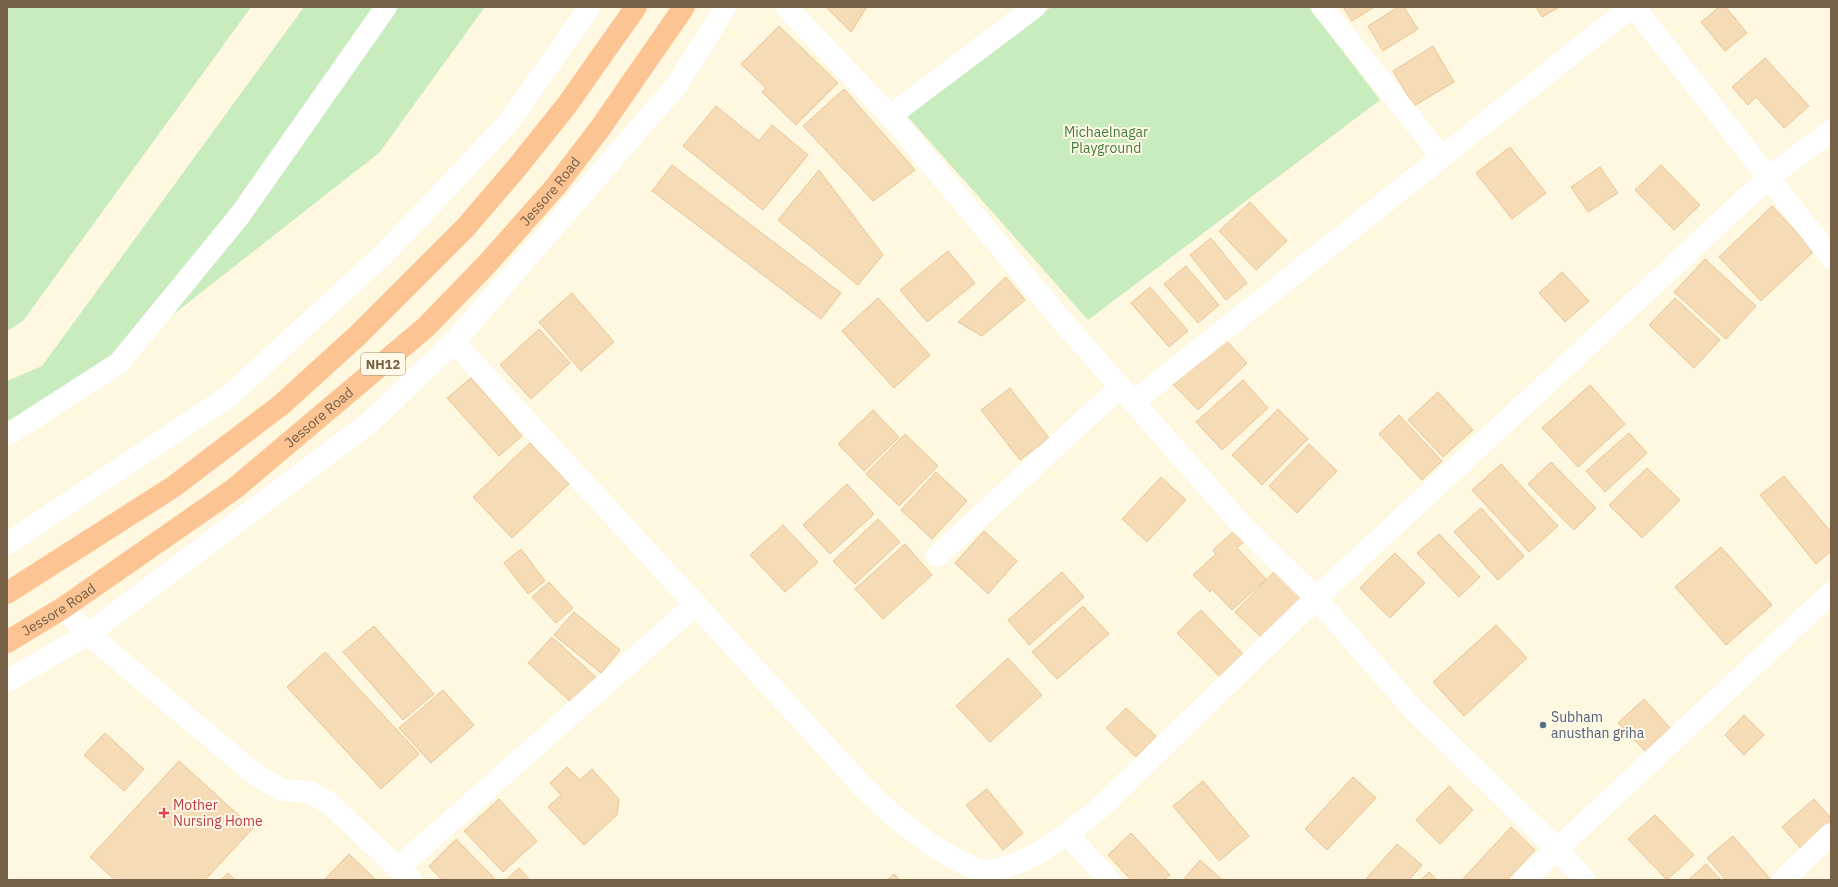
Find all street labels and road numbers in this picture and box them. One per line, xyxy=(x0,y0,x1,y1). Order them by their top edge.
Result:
street label: Jessore Road xyxy=(516,153,584,230)
road number: NH12 xyxy=(361,353,405,375)
street label: Jessore Road xyxy=(281,383,357,451)
street label: Jessore Road xyxy=(18,579,99,640)

